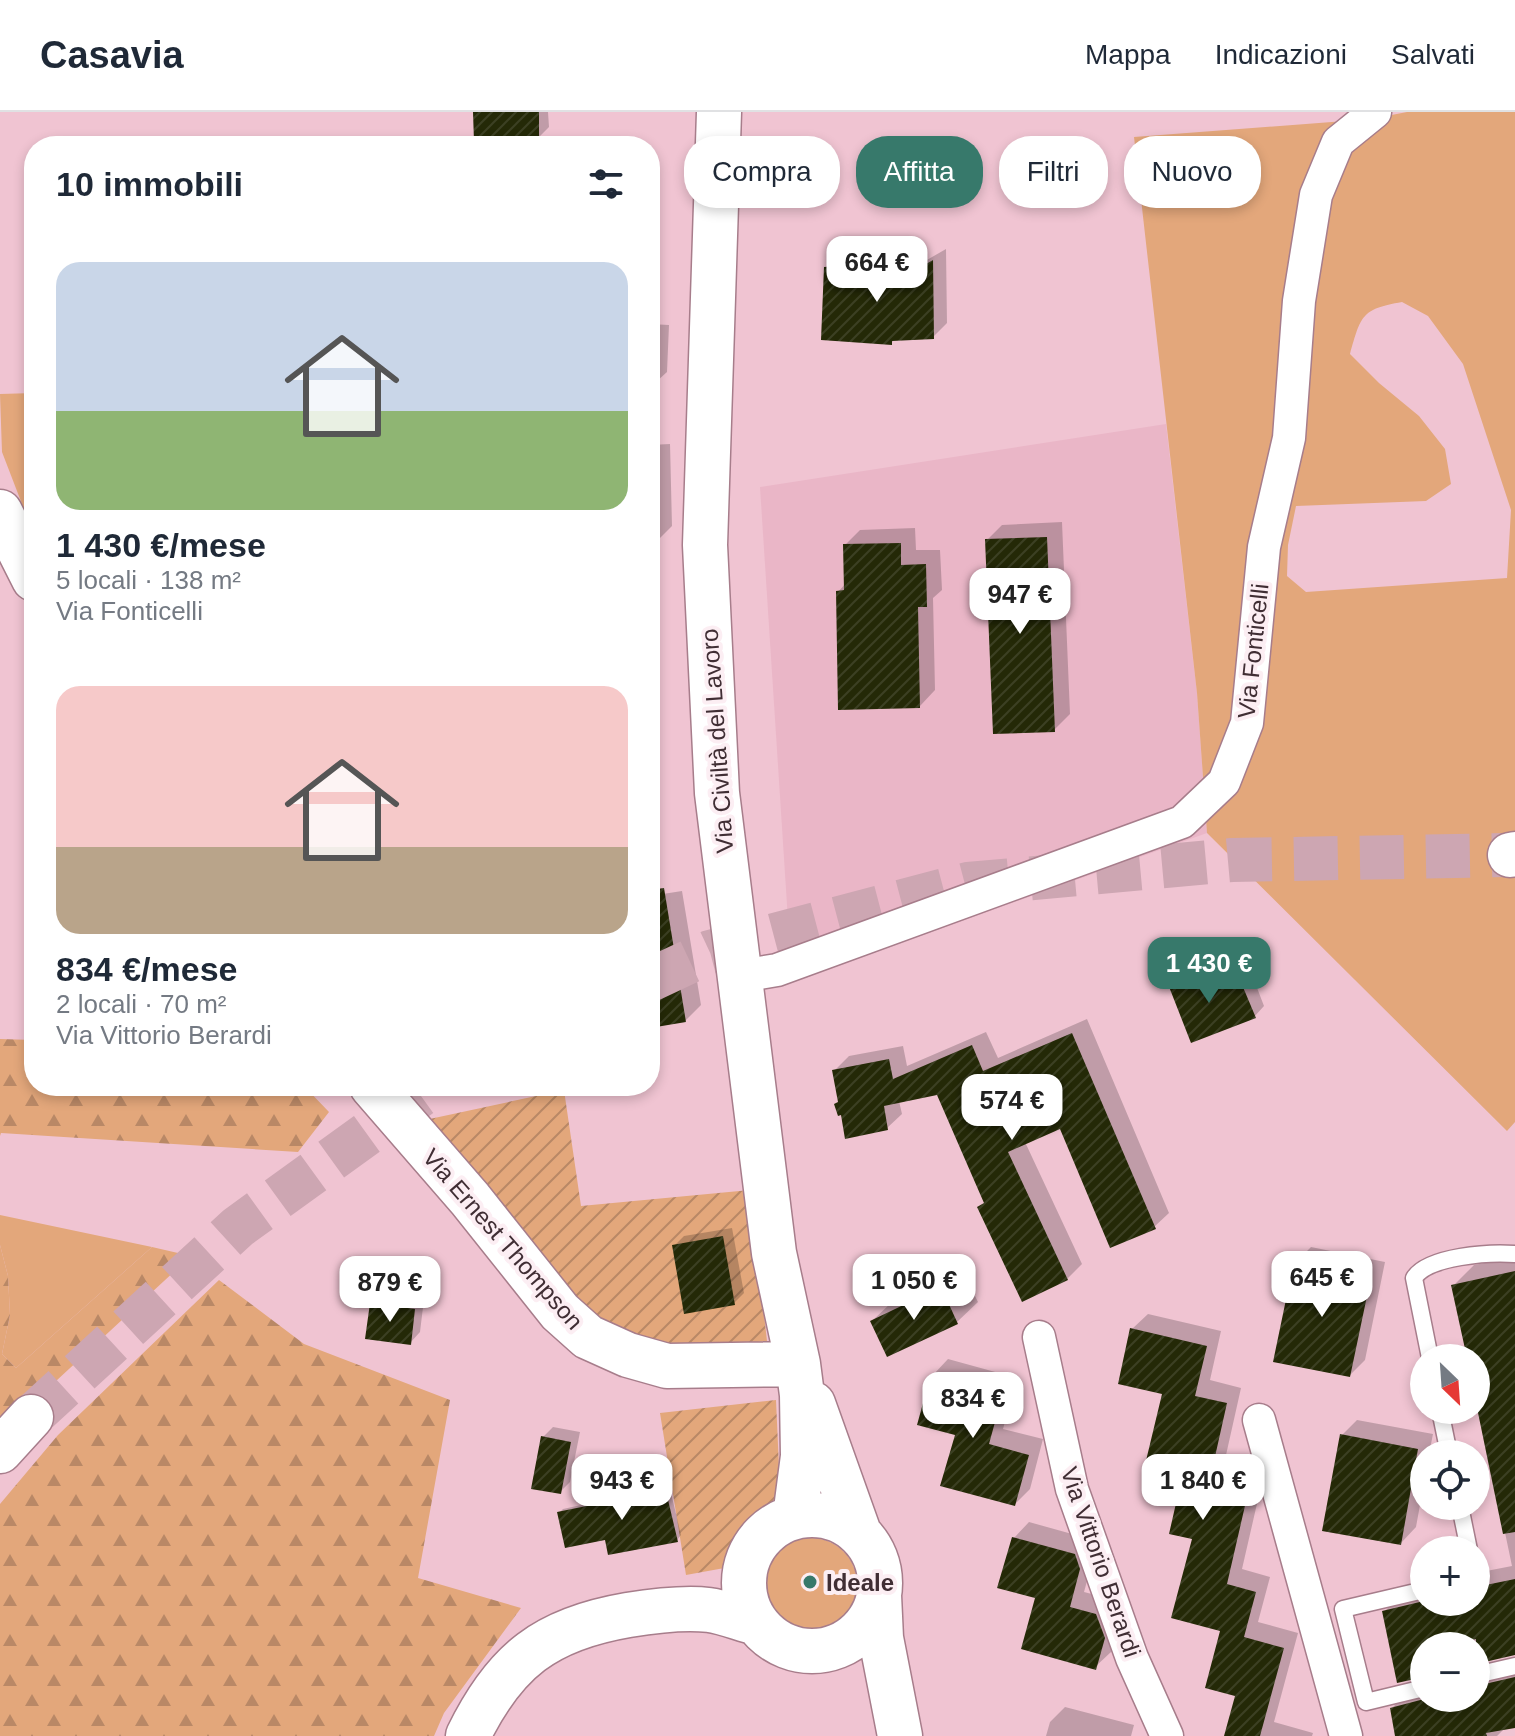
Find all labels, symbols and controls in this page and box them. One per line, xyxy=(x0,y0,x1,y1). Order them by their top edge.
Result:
text: Casavia xyxy=(40,34,184,76)
text: Mappa xyxy=(1085,39,1171,70)
text: Indicazioni xyxy=(1215,39,1347,70)
text: Salvati xyxy=(1391,39,1475,70)
chip: Compra xyxy=(684,136,840,208)
chip: Affitta xyxy=(856,136,983,208)
chip: Filtri xyxy=(999,136,1108,208)
chip: Nuovo xyxy=(1124,136,1261,208)
icon: filters xyxy=(584,162,628,206)
text: 10 immobili xyxy=(56,165,243,203)
pin: 664 € xyxy=(821,236,933,304)
text: 664 € xyxy=(844,247,910,277)
icon: home xyxy=(270,314,414,458)
text: 1 430 €/mese xyxy=(56,526,266,564)
text: 5 locali · 138 m² xyxy=(56,565,241,595)
pin: 947 € xyxy=(964,568,1076,636)
text: 947 € xyxy=(987,579,1053,609)
street label: Via Fonticelli xyxy=(1232,582,1274,720)
text: Via Fonticelli xyxy=(56,596,203,626)
street label: Via Civiltà del Lavoro xyxy=(696,628,738,854)
icon: home xyxy=(270,738,414,882)
pin: 1 430 € xyxy=(1135,937,1283,1005)
text: 1 430 € xyxy=(1166,948,1252,978)
text: 834 €/mese xyxy=(56,950,238,988)
text: 2 locali · 70 m² xyxy=(56,989,227,1019)
text: Via Vittorio Berardi xyxy=(56,1020,272,1050)
pin: 574 € xyxy=(956,1074,1068,1142)
text: 574 € xyxy=(979,1085,1045,1115)
street label: Via Ernest Thompson xyxy=(417,1143,589,1335)
pin: 645 € xyxy=(1266,1251,1378,1319)
pin: 1 050 € xyxy=(840,1254,988,1322)
pin: 879 € xyxy=(334,1256,446,1324)
text: 645 € xyxy=(1289,1262,1355,1292)
text: 1 050 € xyxy=(871,1265,957,1295)
text: 879 € xyxy=(357,1267,423,1297)
north arrow xyxy=(1410,1344,1490,1424)
map controls xyxy=(1410,1344,1490,1712)
pin: 834 € xyxy=(917,1372,1029,1440)
text: 834 € xyxy=(940,1383,1006,1413)
button: locate xyxy=(1410,1440,1490,1520)
pin: 943 € xyxy=(566,1454,678,1522)
pin: 1 840 € xyxy=(1129,1454,1277,1522)
street label: Via Vittorio Berardi xyxy=(1056,1463,1146,1661)
text: 943 € xyxy=(589,1465,655,1495)
text: 1 840 € xyxy=(1160,1465,1246,1495)
button: + xyxy=(1410,1536,1490,1616)
place label: Ideale xyxy=(826,1569,894,1596)
marker: Ideale xyxy=(801,1573,819,1591)
button: − xyxy=(1410,1632,1490,1712)

